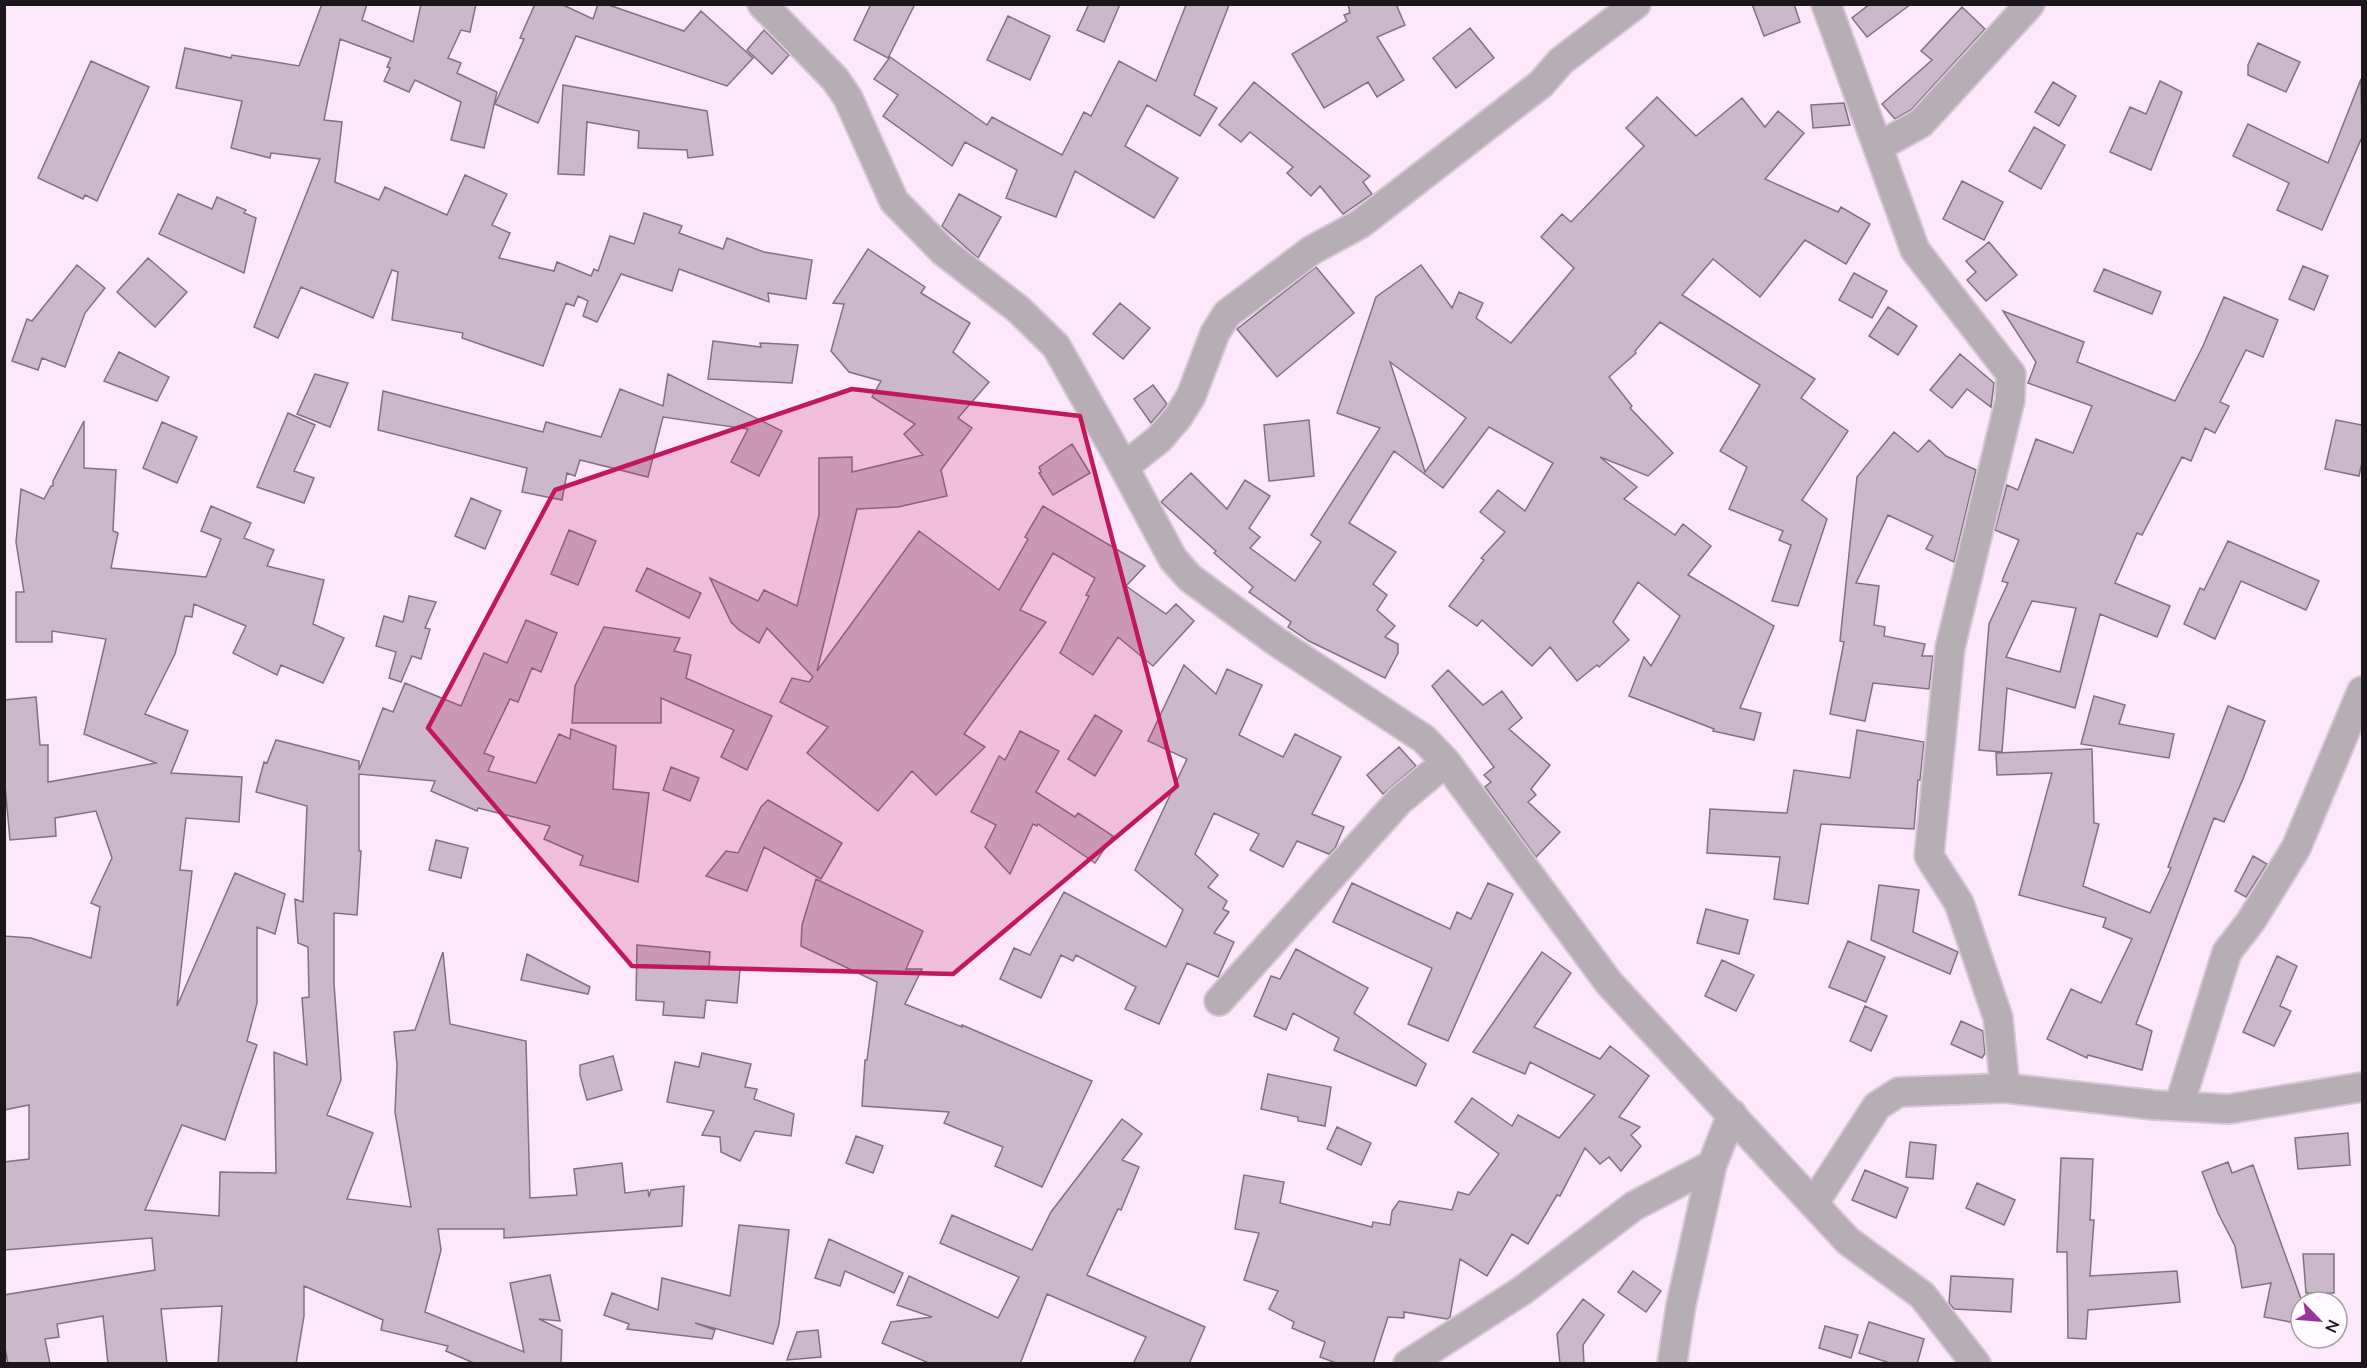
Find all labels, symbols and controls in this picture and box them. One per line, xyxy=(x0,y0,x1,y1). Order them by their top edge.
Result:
north arrow xyxy=(2289,1290,2349,1350)
text: N xyxy=(2319,1316,2344,1336)

